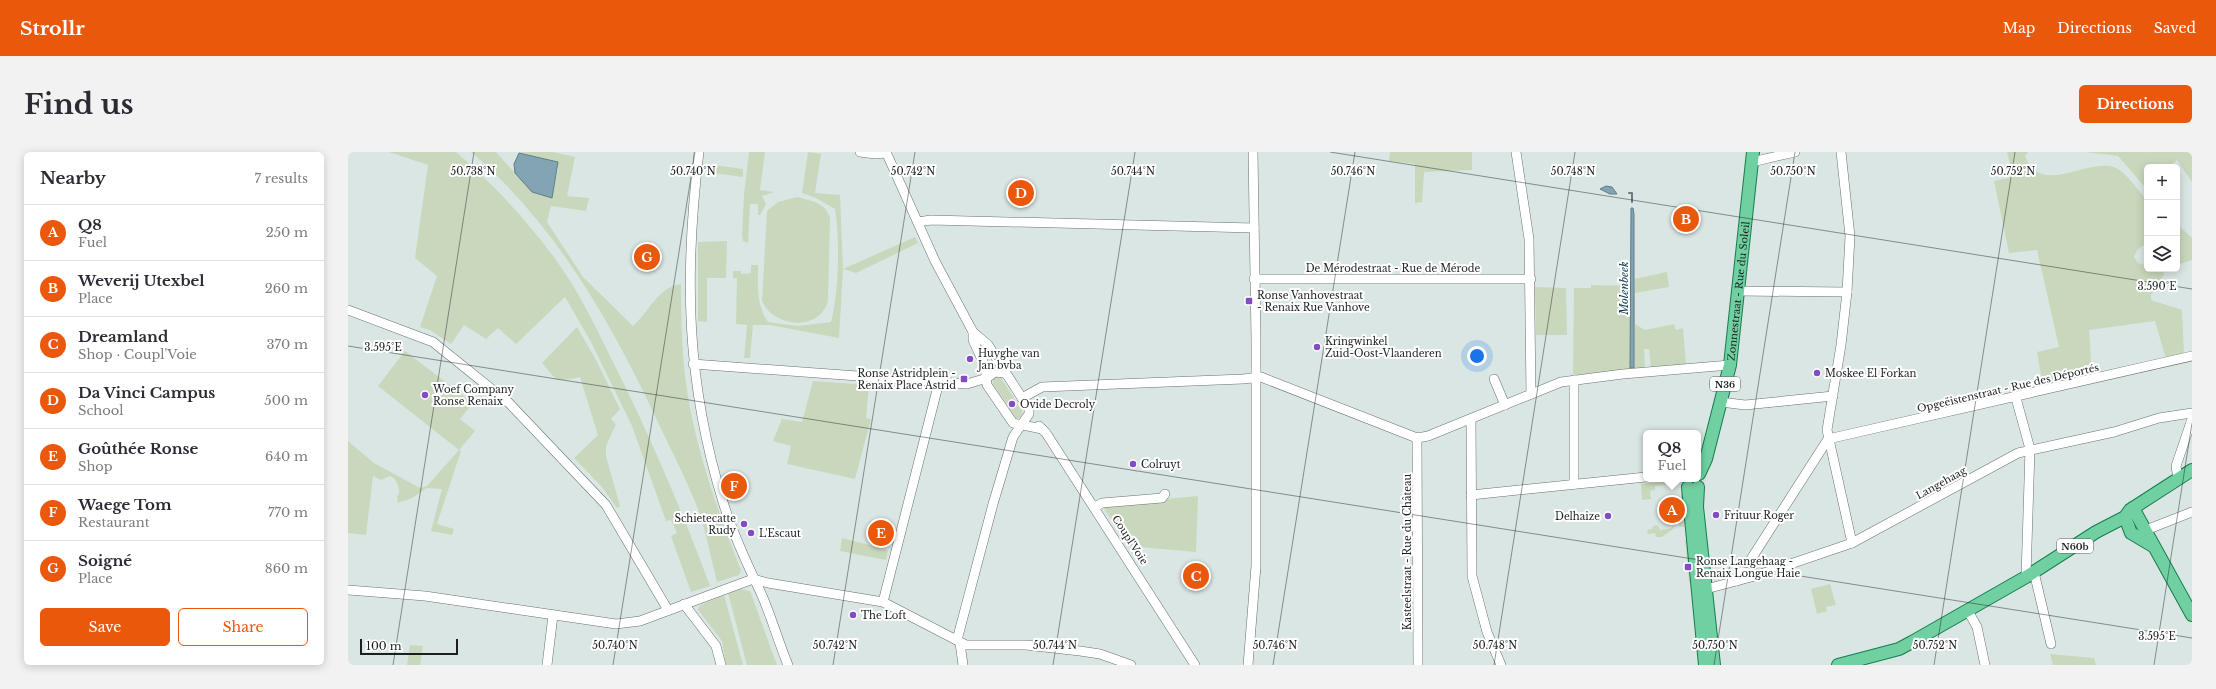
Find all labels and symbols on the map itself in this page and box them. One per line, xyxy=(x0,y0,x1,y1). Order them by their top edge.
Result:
text: 50.738°N xyxy=(451,165,495,178)
text: 50.740°N xyxy=(670,165,716,178)
text: 50.742°N xyxy=(891,165,935,178)
text: 50.744°N xyxy=(1111,165,1155,178)
text: 50.746°N xyxy=(1331,165,1375,178)
text: 50.748°N xyxy=(1551,165,1595,178)
text: 50.750°N xyxy=(1770,165,1816,178)
text: 50.752°N xyxy=(1991,165,2035,178)
pin: D xyxy=(1008,178,1034,208)
pin: B xyxy=(1673,204,1699,234)
street label: Zonnestraat - Rue du Soleil xyxy=(1724,221,1752,361)
pin: G xyxy=(634,242,660,272)
water label: Molenbeek xyxy=(1617,261,1631,316)
street label: De Mérodestraat - Rue de Mérode xyxy=(1306,262,1480,275)
text: 3.590°E xyxy=(2138,280,2176,293)
place label: Ronse Vanhovestraat - Renaix Rue Vanhove xyxy=(1257,289,1370,314)
marker: Ronse Vanhovestraat - Renaix Rue Vanhove xyxy=(1244,296,1254,306)
place label: Kringwinkel Zuid-Oost-Vlaanderen xyxy=(1325,335,1442,360)
text: 3.595°E xyxy=(364,341,402,354)
marker: Kringwinkel Zuid-Oost-Vlaanderen xyxy=(1312,342,1322,352)
your location xyxy=(1467,346,1487,366)
place label: Huyghe van Jan bvba xyxy=(976,347,1040,372)
marker: Huyghe van Jan bvba xyxy=(965,354,975,364)
street label: Opgeëistenstraat - Rue des Déportés xyxy=(1916,361,2101,415)
place label: Ronse Astridplein - Renaix Place Astrid xyxy=(858,367,956,392)
place label: Moskee El Forkan xyxy=(1825,367,1917,380)
marker: Moskee El Forkan xyxy=(1812,368,1822,378)
marker: Ronse Astridplein - Renaix Place Astrid xyxy=(959,374,969,384)
road number: N36 xyxy=(1710,377,1740,391)
place label: Woef Company Ronse Renaix xyxy=(432,383,515,408)
marker: Woef Company Ronse Renaix xyxy=(420,390,430,400)
place label: Ovide Decroly xyxy=(1020,398,1096,411)
marker: Ovide Decroly xyxy=(1007,399,1017,409)
place label: Colruyt xyxy=(1141,458,1181,471)
marker: Colruyt xyxy=(1128,459,1138,469)
street label: Langehaag xyxy=(1914,463,1969,502)
pin: F xyxy=(721,471,747,501)
street label: Kasteelstraat - Rue du Château xyxy=(1401,474,1414,630)
pin: A xyxy=(1659,495,1685,525)
place label: Frituur Roger xyxy=(1724,509,1794,522)
place label: Delhaize xyxy=(1555,510,1600,523)
marker: Frituur Roger xyxy=(1711,510,1721,520)
marker: Delhaize xyxy=(1603,511,1613,521)
place label: Schietecatte Rudy xyxy=(674,512,737,537)
street label: Coupl'Voie xyxy=(1109,513,1151,567)
pin: E xyxy=(868,518,894,548)
marker: Schietecatte Rudy xyxy=(739,519,749,529)
place label: L'Escaut xyxy=(759,527,801,540)
marker: L'Escaut xyxy=(746,528,756,538)
road number: N60b xyxy=(2057,539,2093,553)
place label: Ronse Langehaag - Renaix Longue Haie xyxy=(1696,555,1800,580)
pin: C xyxy=(1183,561,1209,591)
marker: Ronse Langehaag - Renaix Longue Haie xyxy=(1683,562,1693,572)
place label: The Loft xyxy=(861,609,906,622)
marker: The Loft xyxy=(848,610,858,620)
text: 3.595°E xyxy=(2138,630,2176,643)
scale bar xyxy=(360,637,458,656)
text: 50.740°N xyxy=(592,639,638,652)
text: 50.742°N xyxy=(813,639,857,652)
text: 50.744°N xyxy=(1033,639,1077,652)
text: 50.746°N xyxy=(1253,639,1297,652)
text: 50.748°N xyxy=(1473,639,1517,652)
text: 50.750°N xyxy=(1692,639,1738,652)
text: 50.752°N xyxy=(1913,639,1957,652)

